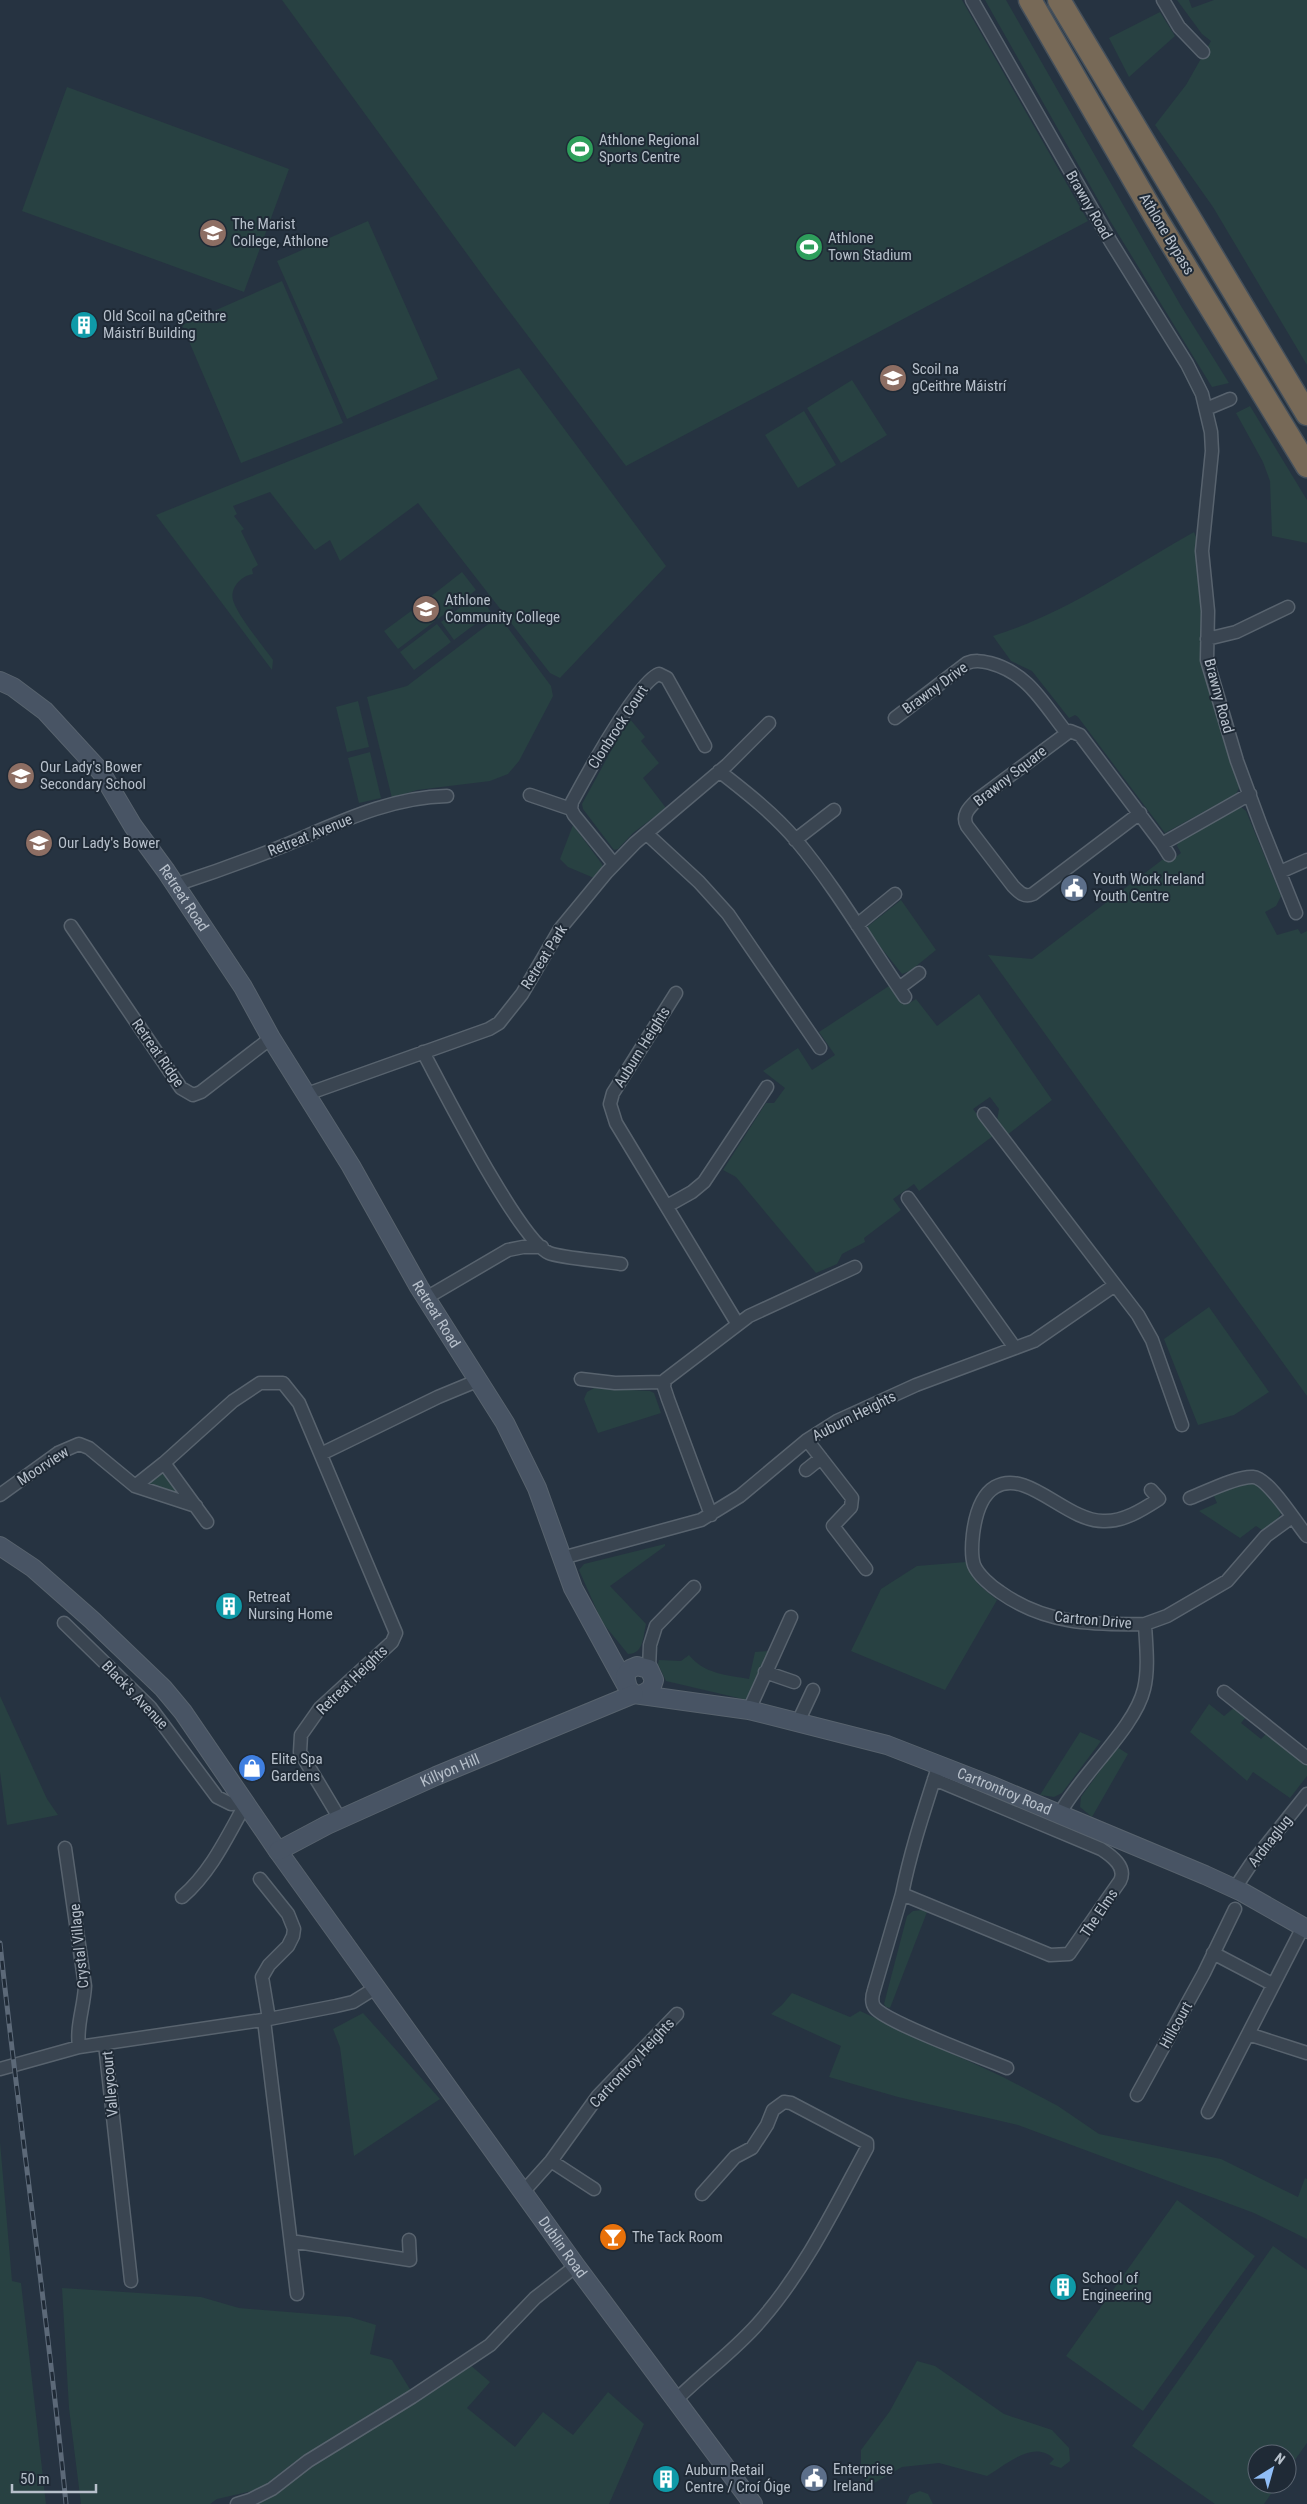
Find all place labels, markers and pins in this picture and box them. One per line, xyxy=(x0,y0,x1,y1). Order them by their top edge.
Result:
place label: Athlone Regional Sports Centre xyxy=(599,131,699,166)
sports icon: Athlone Regional Sports Centre xyxy=(565,134,595,164)
place label: The Marist College, Athlone xyxy=(232,215,328,250)
school or university icon: The Marist College, Athlone xyxy=(198,218,228,248)
place label: Athlone Town Stadium xyxy=(828,229,912,264)
sports icon: Athlone Town Stadium xyxy=(794,232,824,262)
place label: Old Scoil na gCeithre Máistrí Building xyxy=(103,307,226,342)
building icon: Old Scoil na gCeithre Máistrí Building xyxy=(69,310,99,340)
place label: Scoil na gCeithre Máistrí xyxy=(912,360,1008,395)
school or university icon: Scoil na gCeithre Máistrí xyxy=(878,363,908,393)
place label: Athlone Community College xyxy=(445,591,560,626)
school or university icon: Athlone Community College xyxy=(411,594,441,624)
place label: Our Lady's Bower Secondary School xyxy=(40,758,146,793)
school or university icon: Our Lady's Bower Secondary School xyxy=(6,761,36,791)
school or university icon: Our Lady's Bower xyxy=(24,828,54,858)
place label: Our Lady's Bower xyxy=(58,834,160,852)
place label: Youth Work Ireland Youth Centre xyxy=(1093,870,1204,905)
public building icon: Youth Work Ireland Youth Centre xyxy=(1059,873,1089,903)
place label: Retreat Nursing Home xyxy=(248,1588,333,1623)
building icon: Retreat Nursing Home xyxy=(214,1591,244,1621)
place label: Elite Spa Gardens xyxy=(271,1750,323,1785)
shop icon: Elite Spa Gardens xyxy=(237,1753,267,1783)
bar icon: The Tack Room xyxy=(598,2222,628,2252)
place label: The Tack Room xyxy=(632,2228,723,2246)
place label: School of Engineering xyxy=(1082,2269,1152,2304)
building icon: School of Engineering xyxy=(1048,2272,1078,2302)
place label: Enterprise Ireland xyxy=(833,2460,893,2495)
place label: Auburn Retail Centre / Croí Óige xyxy=(685,2461,790,2496)
public building icon: Enterprise Ireland xyxy=(799,2463,829,2493)
building icon: Auburn Retail Centre / Croí Óige xyxy=(651,2464,681,2494)

